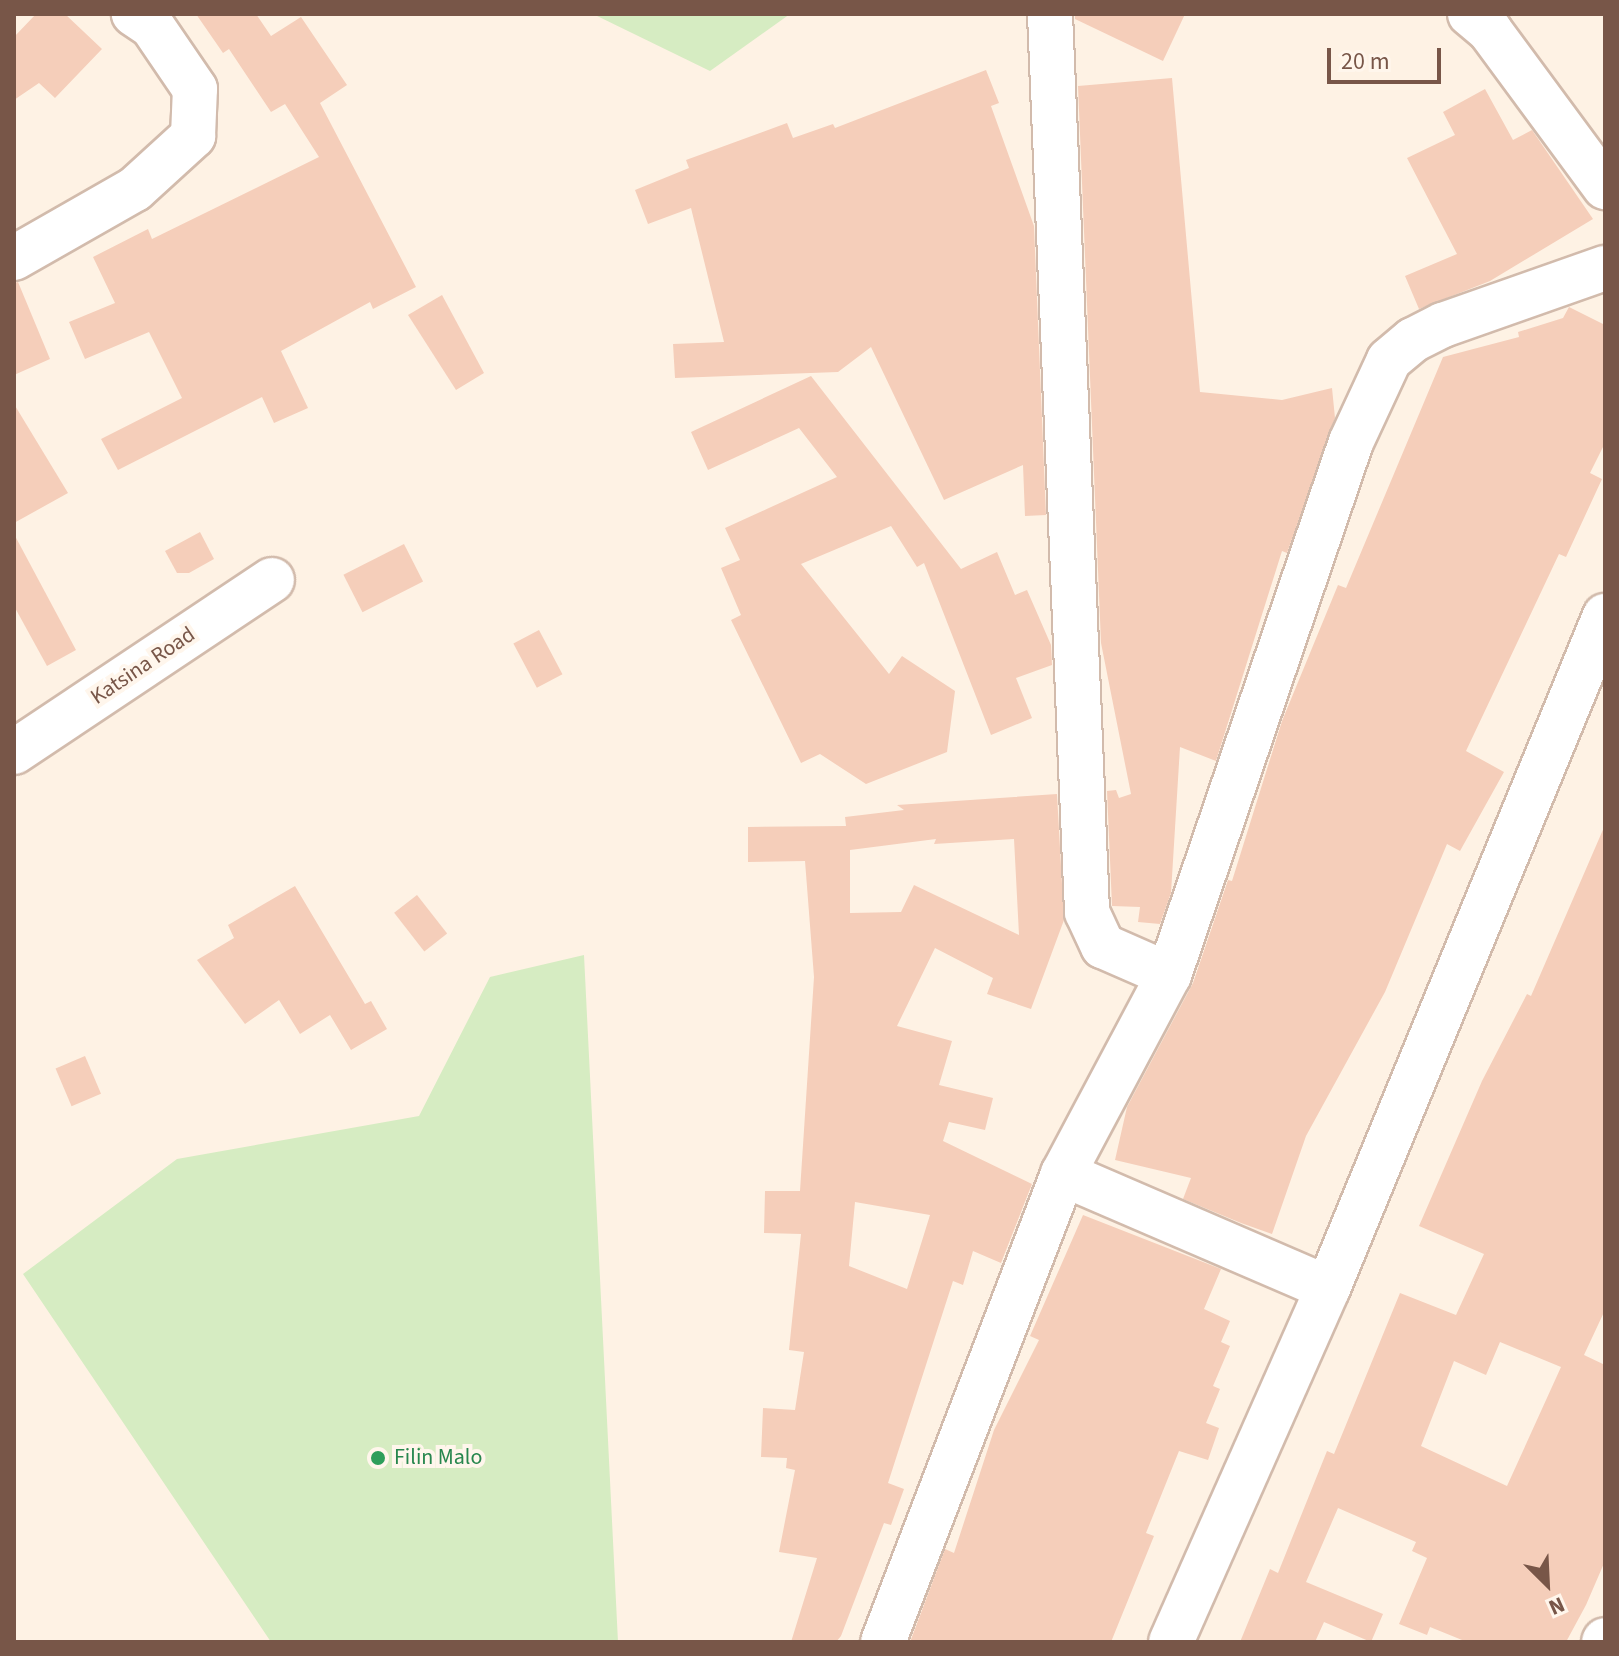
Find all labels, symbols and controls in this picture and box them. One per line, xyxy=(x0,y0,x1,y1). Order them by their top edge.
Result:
scale bar xyxy=(1331,32,1445,82)
text: 20 m xyxy=(1341,44,1390,79)
street label: Katsina Road xyxy=(86,621,200,711)
place label: Filin Malo xyxy=(394,1445,482,1471)
marker: Filin Malo xyxy=(369,1449,387,1467)
north arrow xyxy=(1507,1544,1587,1624)
text: N xyxy=(1544,1588,1570,1624)

